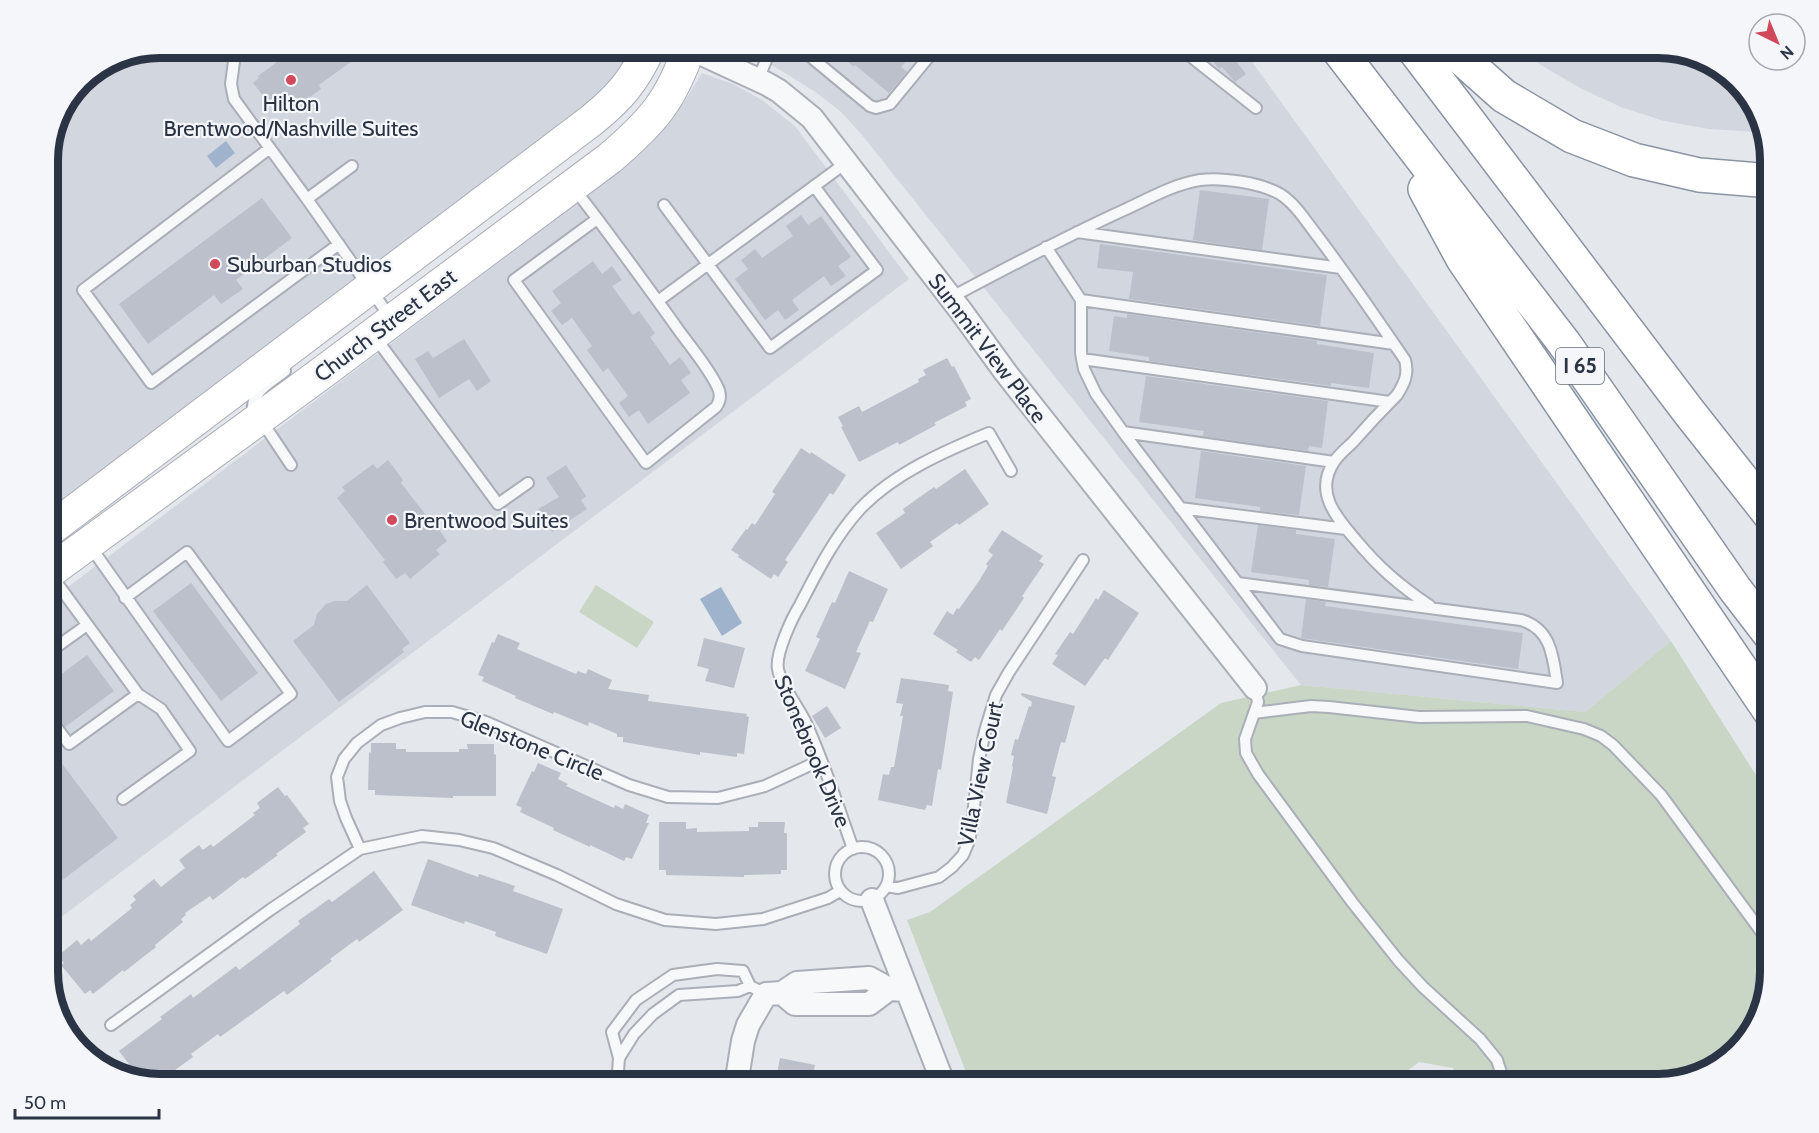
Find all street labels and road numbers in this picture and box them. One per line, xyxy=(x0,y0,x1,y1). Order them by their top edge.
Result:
street label: Church Street East xyxy=(309,263,462,388)
street label: Summit View Place xyxy=(923,268,1053,428)
road number: I 65 xyxy=(1556,348,1604,384)
street label: Stonebrook Drive xyxy=(768,671,857,831)
street label: Villa View Court xyxy=(952,699,1009,849)
street label: Glenstone Circle xyxy=(456,704,607,786)

